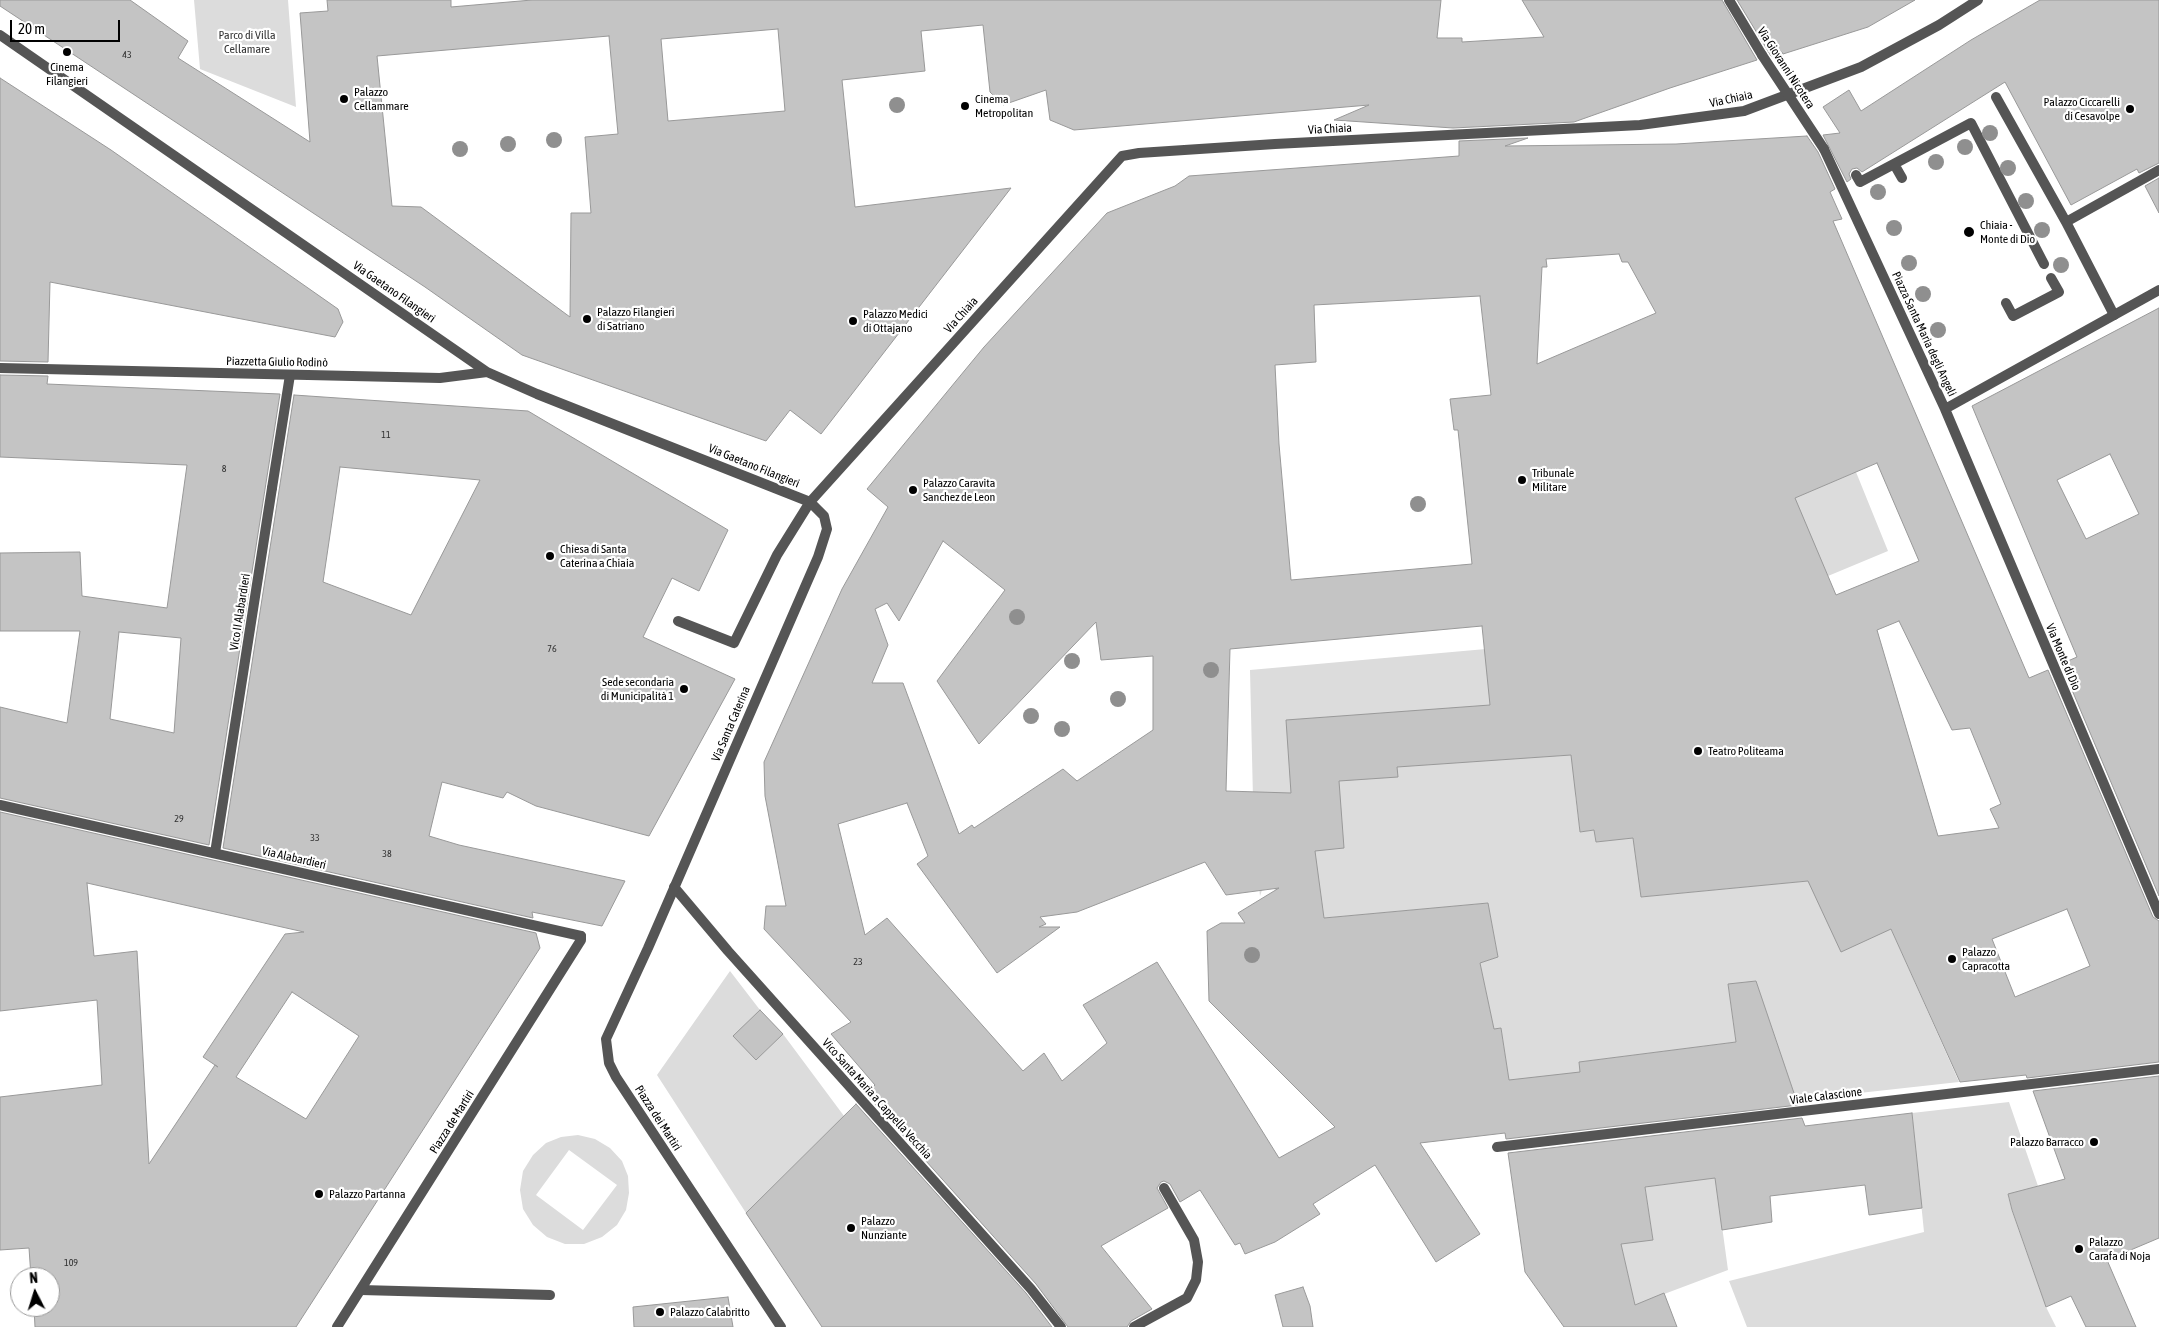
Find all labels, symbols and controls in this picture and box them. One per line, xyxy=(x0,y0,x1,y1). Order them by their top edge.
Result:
scale bar xyxy=(12,10,122,42)
text: 20 m xyxy=(18,20,45,37)
street label: Via Giovanni Nicotera xyxy=(1754,24,1818,112)
park label: Parco di Villa Cellamare xyxy=(218,28,276,56)
marker: Cinema Filangieri xyxy=(61,46,73,58)
house number: 43 xyxy=(122,49,132,61)
place label: Cinema Filangieri xyxy=(46,60,88,88)
place label: Palazzo Cellammare xyxy=(354,85,409,113)
street label: Via Chiaia xyxy=(1708,87,1754,111)
place label: Cinema Metropolitan xyxy=(975,92,1033,120)
marker: Palazzo Cellammare xyxy=(338,93,350,105)
place label: Palazzo Ciccarelli di Cesavolpe xyxy=(2043,95,2120,123)
marker: Cinema Metropolitan xyxy=(959,100,971,112)
marker: Palazzo Ciccarelli di Cesavolpe xyxy=(2124,103,2136,115)
street label: Via Chiaia xyxy=(1308,121,1352,137)
place label: Chiaia - Monte di Dio xyxy=(1980,218,2035,246)
marker: Chiaia - Monte di Dio xyxy=(1962,225,1976,239)
street label: Via Gaetano Filangieri xyxy=(350,258,438,326)
street label: Piazza Santa Maria degli Angeli xyxy=(1889,269,1959,399)
street label: Via Chiaia xyxy=(941,294,981,336)
place label: Palazzo Filangieri di Satriano xyxy=(597,305,675,333)
place label: Palazzo Medici di Ottajano xyxy=(863,307,928,335)
marker: Palazzo Filangieri di Satriano xyxy=(581,313,593,325)
marker: Palazzo Medici di Ottajano xyxy=(847,315,859,327)
street label: Piazzetta Giulio Rodinò xyxy=(226,354,328,370)
house number: 11 xyxy=(381,429,391,441)
street label: Via Gaetano Filangieri xyxy=(706,441,802,491)
house number: 8 xyxy=(222,463,226,475)
place label: Tribunale Militare xyxy=(1532,466,1574,494)
marker: Tribunale Militare xyxy=(1516,474,1528,486)
place label: Palazzo Caravita Sanchez de Leon xyxy=(923,476,995,504)
marker: Palazzo Caravita Sanchez de Leon xyxy=(907,484,919,496)
place label: Chiesa di Santa Caterina a Chiaia xyxy=(560,542,634,570)
marker: Chiesa di Santa Caterina a Chiaia xyxy=(544,550,556,562)
street label: Vico II Alabardieri xyxy=(227,572,253,652)
street label: Via Monte di Dio xyxy=(2043,622,2083,692)
house number: 76 xyxy=(547,643,557,655)
place label: Sede secondaria di Municipalità 1 xyxy=(601,675,674,703)
marker: Sede secondaria di Municipalità 1 xyxy=(678,683,690,695)
street label: Via Santa Caterina xyxy=(709,684,753,764)
place label: Teatro Politeama xyxy=(1708,744,1784,758)
marker: Teatro Politeama xyxy=(1692,745,1704,757)
house number: 29 xyxy=(174,813,184,825)
house number: 33 xyxy=(310,832,320,844)
street label: Via Alabardieri xyxy=(260,844,328,872)
house number: 38 xyxy=(382,848,392,860)
place label: Palazzo Capracotta xyxy=(1962,945,2010,973)
marker: Palazzo Capracotta xyxy=(1946,953,1958,965)
house number: 23 xyxy=(853,956,863,968)
street label: Vico Santa Maria a Cappella Vecchia xyxy=(819,1036,935,1162)
street label: Piazza dei Martiri xyxy=(632,1083,684,1153)
street label: Viale Calascione xyxy=(1789,1084,1863,1108)
street label: Piazza de Martiri xyxy=(427,1088,477,1156)
place label: Palazzo Barracco xyxy=(2010,1135,2084,1149)
marker: Palazzo Barracco xyxy=(2088,1136,2100,1148)
place label: Palazzo Partanna xyxy=(329,1187,406,1201)
marker: Palazzo Partanna xyxy=(313,1188,325,1200)
place label: Palazzo Nunziante xyxy=(861,1214,907,1242)
marker: Palazzo Nunziante xyxy=(845,1222,857,1234)
place label: Palazzo Carafa di Noja xyxy=(2089,1235,2151,1263)
marker: Palazzo Carafa di Noja xyxy=(2073,1243,2085,1255)
house number: 109 xyxy=(64,1257,78,1269)
north arrow xyxy=(10,1267,60,1317)
text: N xyxy=(29,1270,39,1286)
place label: Palazzo Calabritto xyxy=(670,1305,750,1319)
marker: Palazzo Calabritto xyxy=(654,1306,666,1318)

